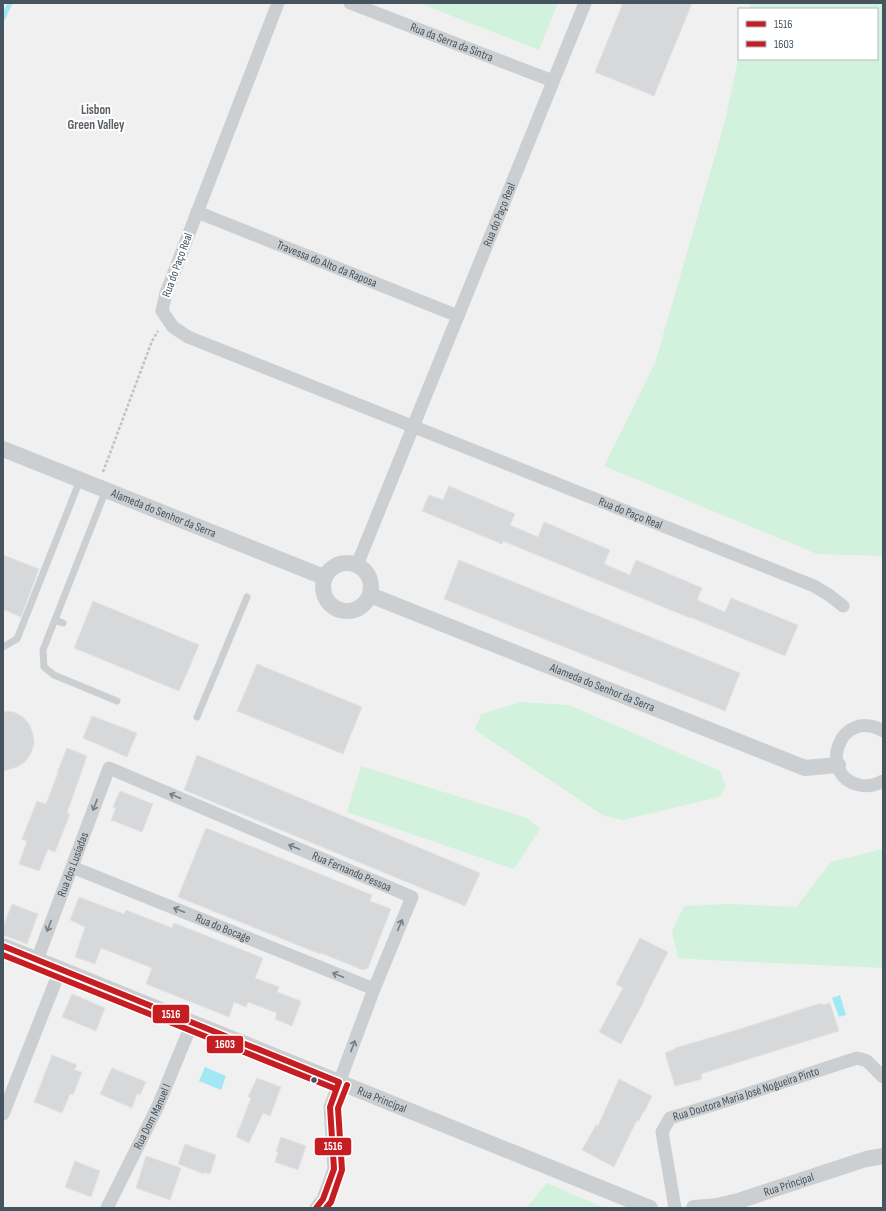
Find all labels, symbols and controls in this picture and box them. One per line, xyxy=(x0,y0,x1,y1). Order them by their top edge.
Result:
legend xyxy=(738,8,878,60)
text: 1516 xyxy=(774,17,792,32)
street label: Rua da Serra da Sintra xyxy=(408,20,496,65)
text: 1603 xyxy=(774,37,794,52)
district label: Lisbon Green Valley xyxy=(68,102,125,133)
street label: Rua do Paço Real xyxy=(480,181,519,249)
street label: Rua do Paço Real xyxy=(159,231,196,299)
street label: Travessa do Alto da Raposa xyxy=(275,238,379,291)
street label: Alameda do Senhor da Serra xyxy=(108,486,219,541)
street label: Rua do Paço Real xyxy=(596,494,664,533)
street label: Alameda do Senhor da Serra xyxy=(547,660,657,716)
one-way arrow xyxy=(169,792,181,799)
one-way arrow xyxy=(91,798,99,810)
street label: Rua dos Lusíadas xyxy=(54,830,92,899)
one-way arrow xyxy=(289,842,301,850)
street label: Rua Fernando Pessoa xyxy=(310,848,394,895)
one-way arrow xyxy=(173,906,185,914)
street label: Rua do Bocage xyxy=(193,911,253,946)
one-way arrow xyxy=(397,919,405,931)
one-way arrow xyxy=(45,920,53,932)
one-way arrow xyxy=(333,970,345,978)
line badge: 1516 xyxy=(152,1004,190,1024)
text: 1516 xyxy=(162,1008,180,1021)
line badge: 1603 xyxy=(206,1035,244,1054)
text: 1603 xyxy=(215,1038,235,1051)
one-way arrow xyxy=(349,1040,357,1052)
street label: Rua Doutora Maria José Nogueira Pinto xyxy=(671,1064,821,1125)
unlabelled marker xyxy=(309,1075,319,1085)
street label: Rua Dom Manuel I xyxy=(130,1082,174,1152)
street label: Rua Principal xyxy=(355,1083,409,1117)
line badge: 1516 xyxy=(314,1137,352,1156)
text: 1516 xyxy=(324,1140,342,1153)
street label: Rua Principal xyxy=(762,1170,816,1200)

